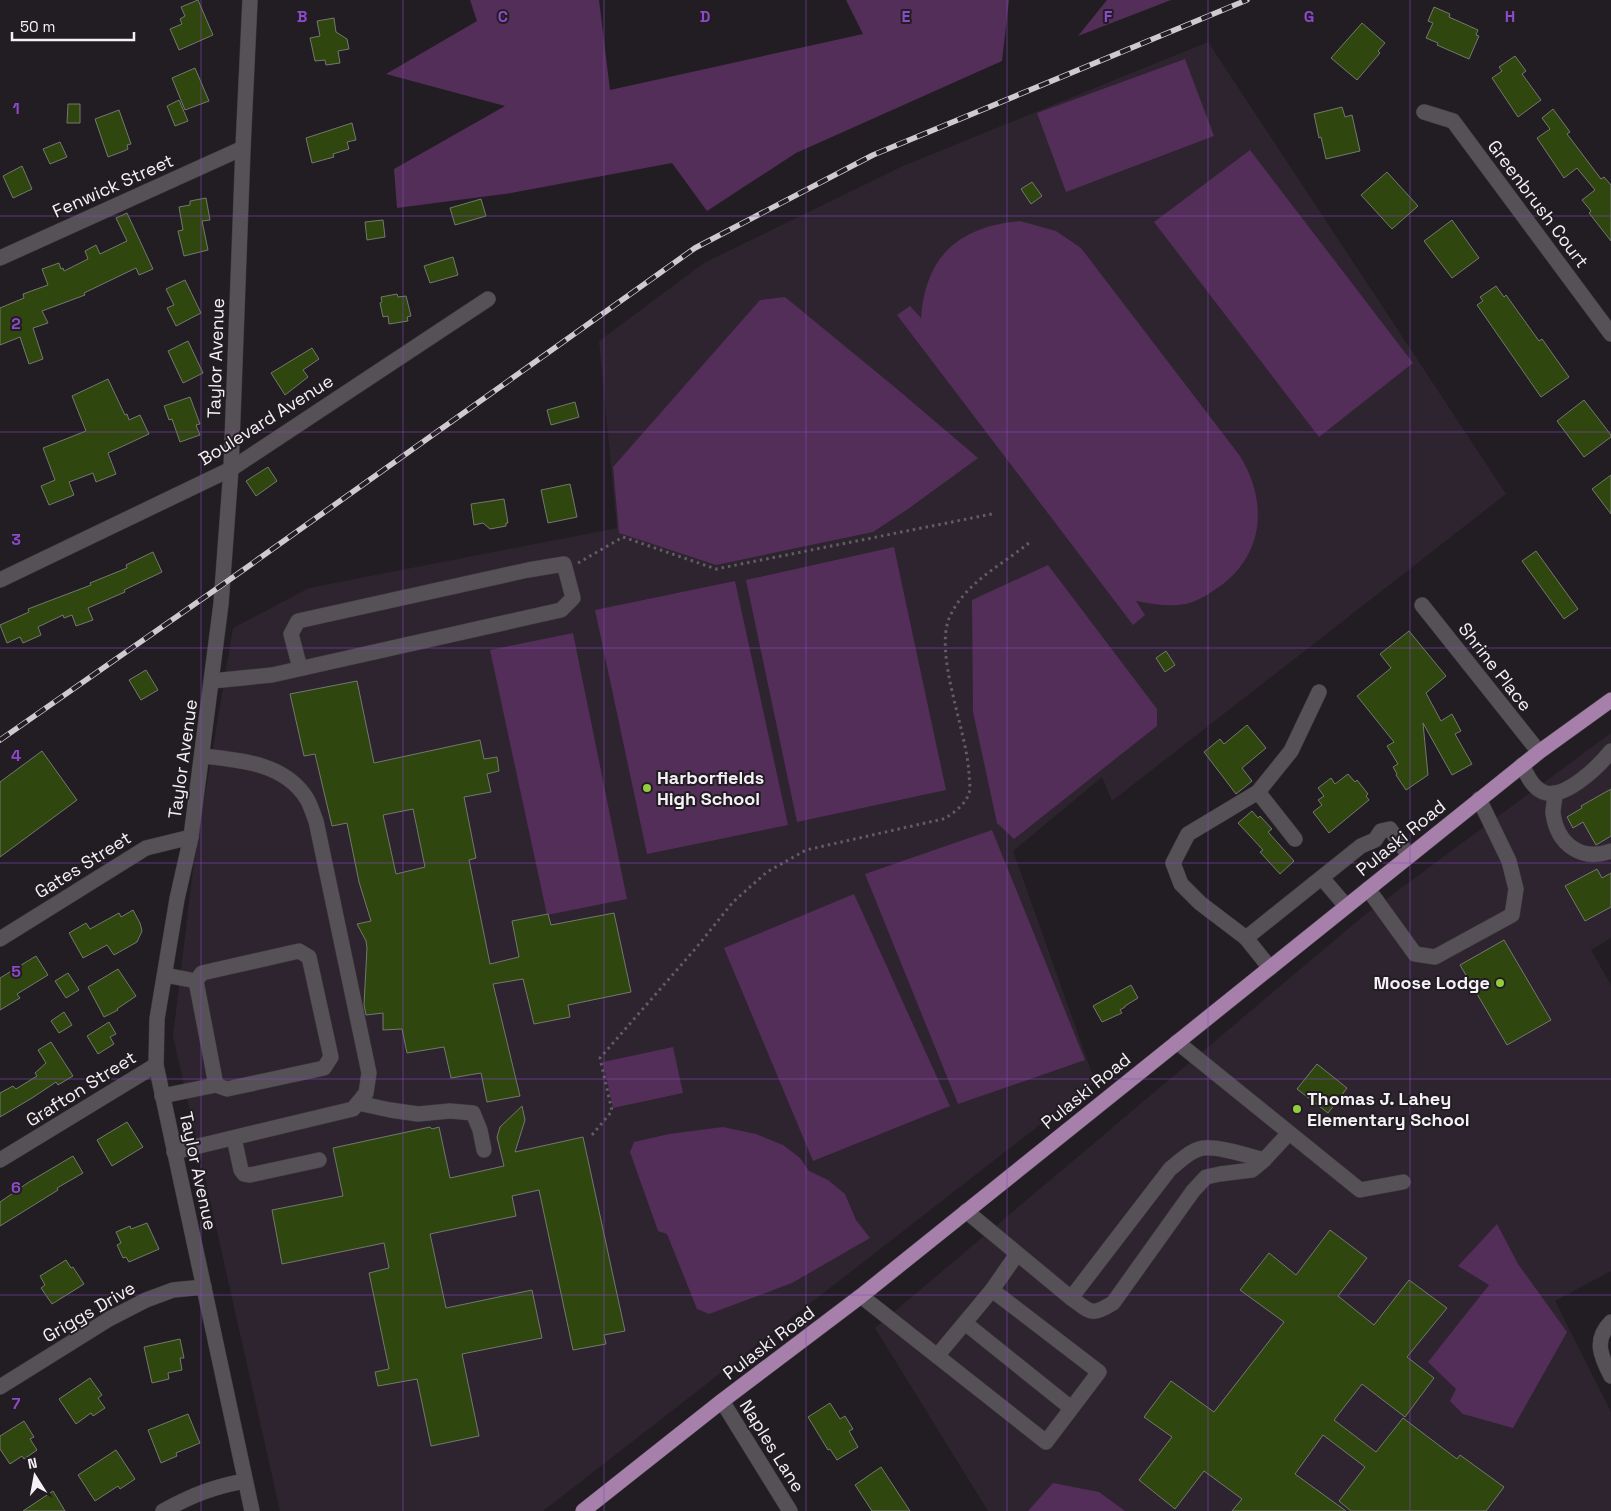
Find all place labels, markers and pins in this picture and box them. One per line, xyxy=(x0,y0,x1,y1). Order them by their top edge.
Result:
place label: Harborfields High School xyxy=(657,766,764,810)
marker: Harborfields High School xyxy=(641,782,653,794)
place label: Moose Lodge xyxy=(1374,971,1490,994)
marker: Moose Lodge xyxy=(1494,977,1506,989)
place label: Thomas J. Lahey Elementary School xyxy=(1307,1087,1470,1131)
marker: Thomas J. Lahey Elementary School xyxy=(1291,1103,1303,1115)

